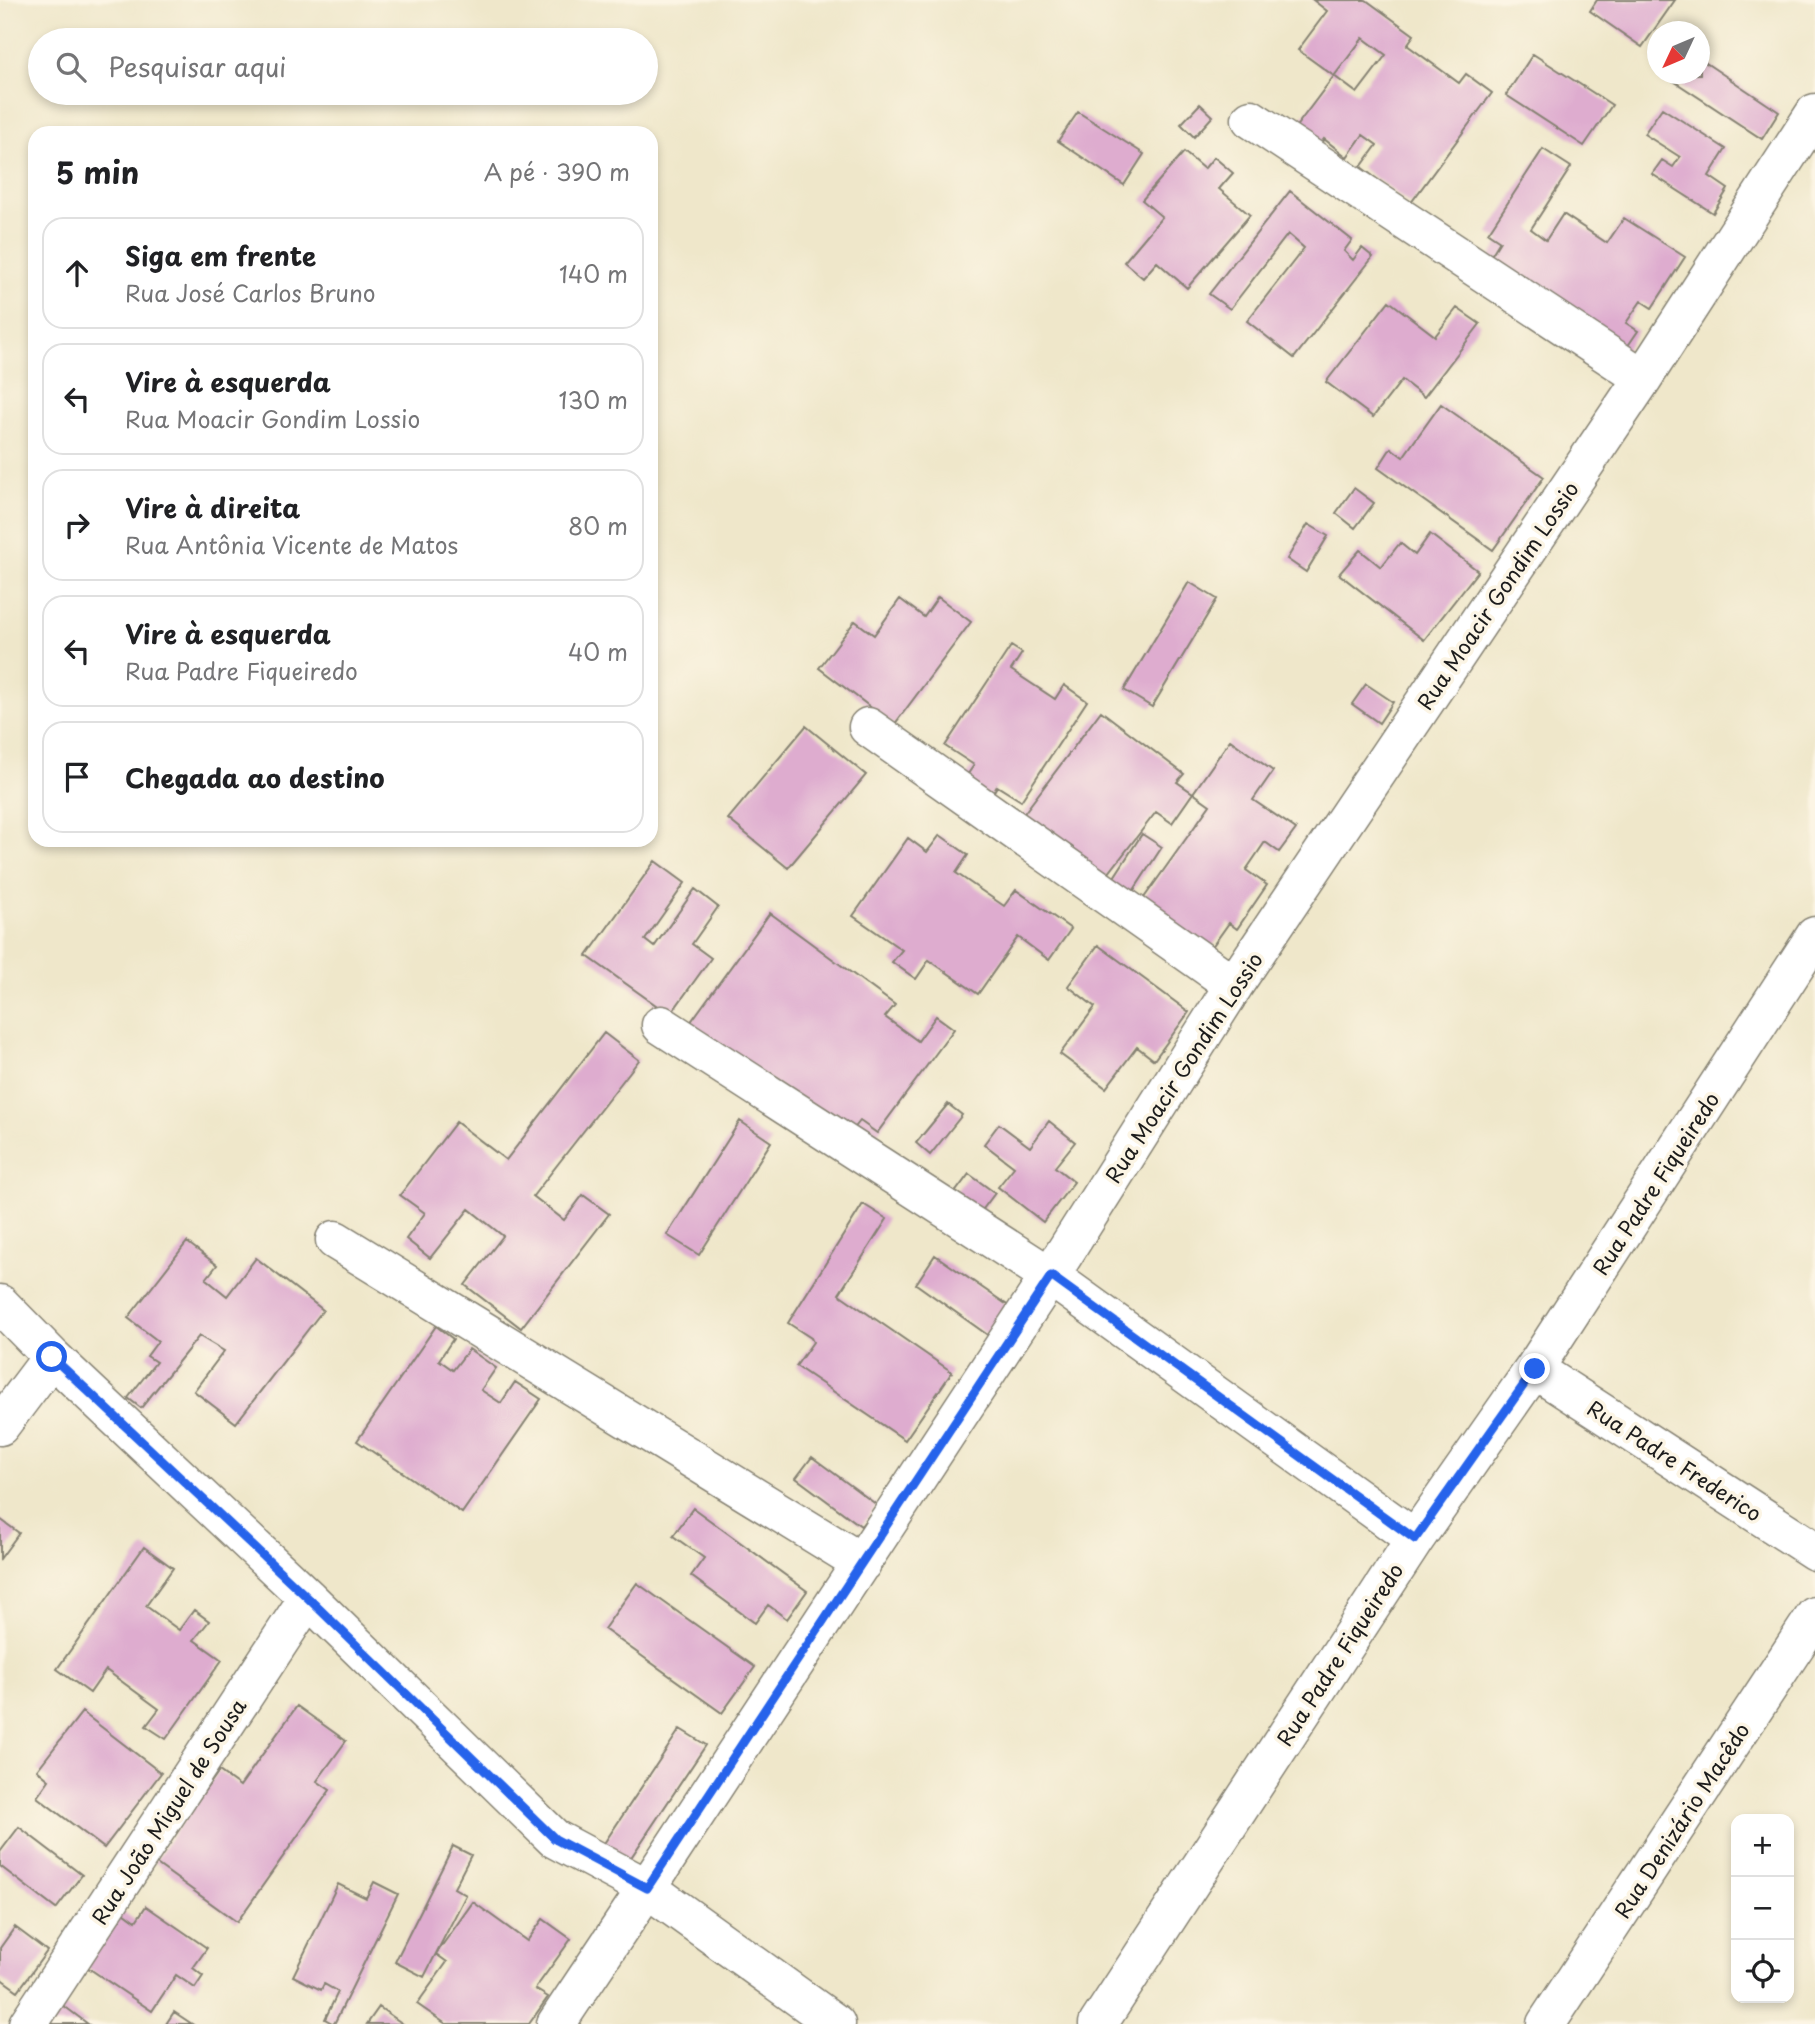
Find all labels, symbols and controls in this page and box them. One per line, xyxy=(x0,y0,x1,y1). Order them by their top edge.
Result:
north arrow xyxy=(1647,21,1710,84)
search box xyxy=(28,28,658,105)
text: Pesquisar aqui xyxy=(108,47,286,86)
icon: search xyxy=(52,48,90,86)
text: 5 min xyxy=(56,149,139,194)
text: A pé · 390 m xyxy=(484,154,630,189)
text: Siga em frente xyxy=(125,236,316,275)
icon: ahead xyxy=(58,254,96,292)
text: 140 m xyxy=(559,256,628,291)
text: Rua José Carlos Bruno xyxy=(125,275,376,310)
text: Vire à esquerda xyxy=(125,362,331,401)
icon: left xyxy=(58,380,96,418)
text: 130 m xyxy=(558,382,628,417)
text: Rua Moacir Gondim Lossio xyxy=(125,401,420,436)
street label: Rua Moacir Gondim Lossio xyxy=(1408,474,1586,716)
text: Vire à direita xyxy=(125,488,300,527)
icon: right xyxy=(58,506,96,544)
text: 80 m xyxy=(568,508,628,543)
text: Rua Antônia Vicente de Matos xyxy=(125,527,458,562)
text: Vire à esquerda xyxy=(125,614,331,653)
icon: left xyxy=(58,632,96,670)
text: 40 m xyxy=(568,634,628,669)
text: Rua Padre Fiqueiredo xyxy=(125,653,358,688)
icon: arrive xyxy=(58,758,96,796)
text: Chegada ao destino xyxy=(125,758,384,797)
street label: Rua Moacir Gondim Lossio xyxy=(1096,945,1270,1189)
street label: Rua Padre Fiqueiredo xyxy=(1584,1085,1726,1281)
route start xyxy=(36,1341,67,1372)
route end xyxy=(1519,1353,1550,1384)
street label: Rua Padre Frederico xyxy=(1581,1391,1769,1529)
street label: Rua Padre Fiqueiredo xyxy=(1268,1556,1410,1752)
street label: Rua João Miguel de Sousa xyxy=(83,1692,253,1930)
street label: Rua Denizário Macêdo xyxy=(1606,1716,1756,1924)
map controls xyxy=(1731,1814,1794,2003)
button: + xyxy=(1731,1814,1794,1877)
button: − xyxy=(1731,1877,1794,1940)
button: locate xyxy=(1731,1940,1794,2003)

